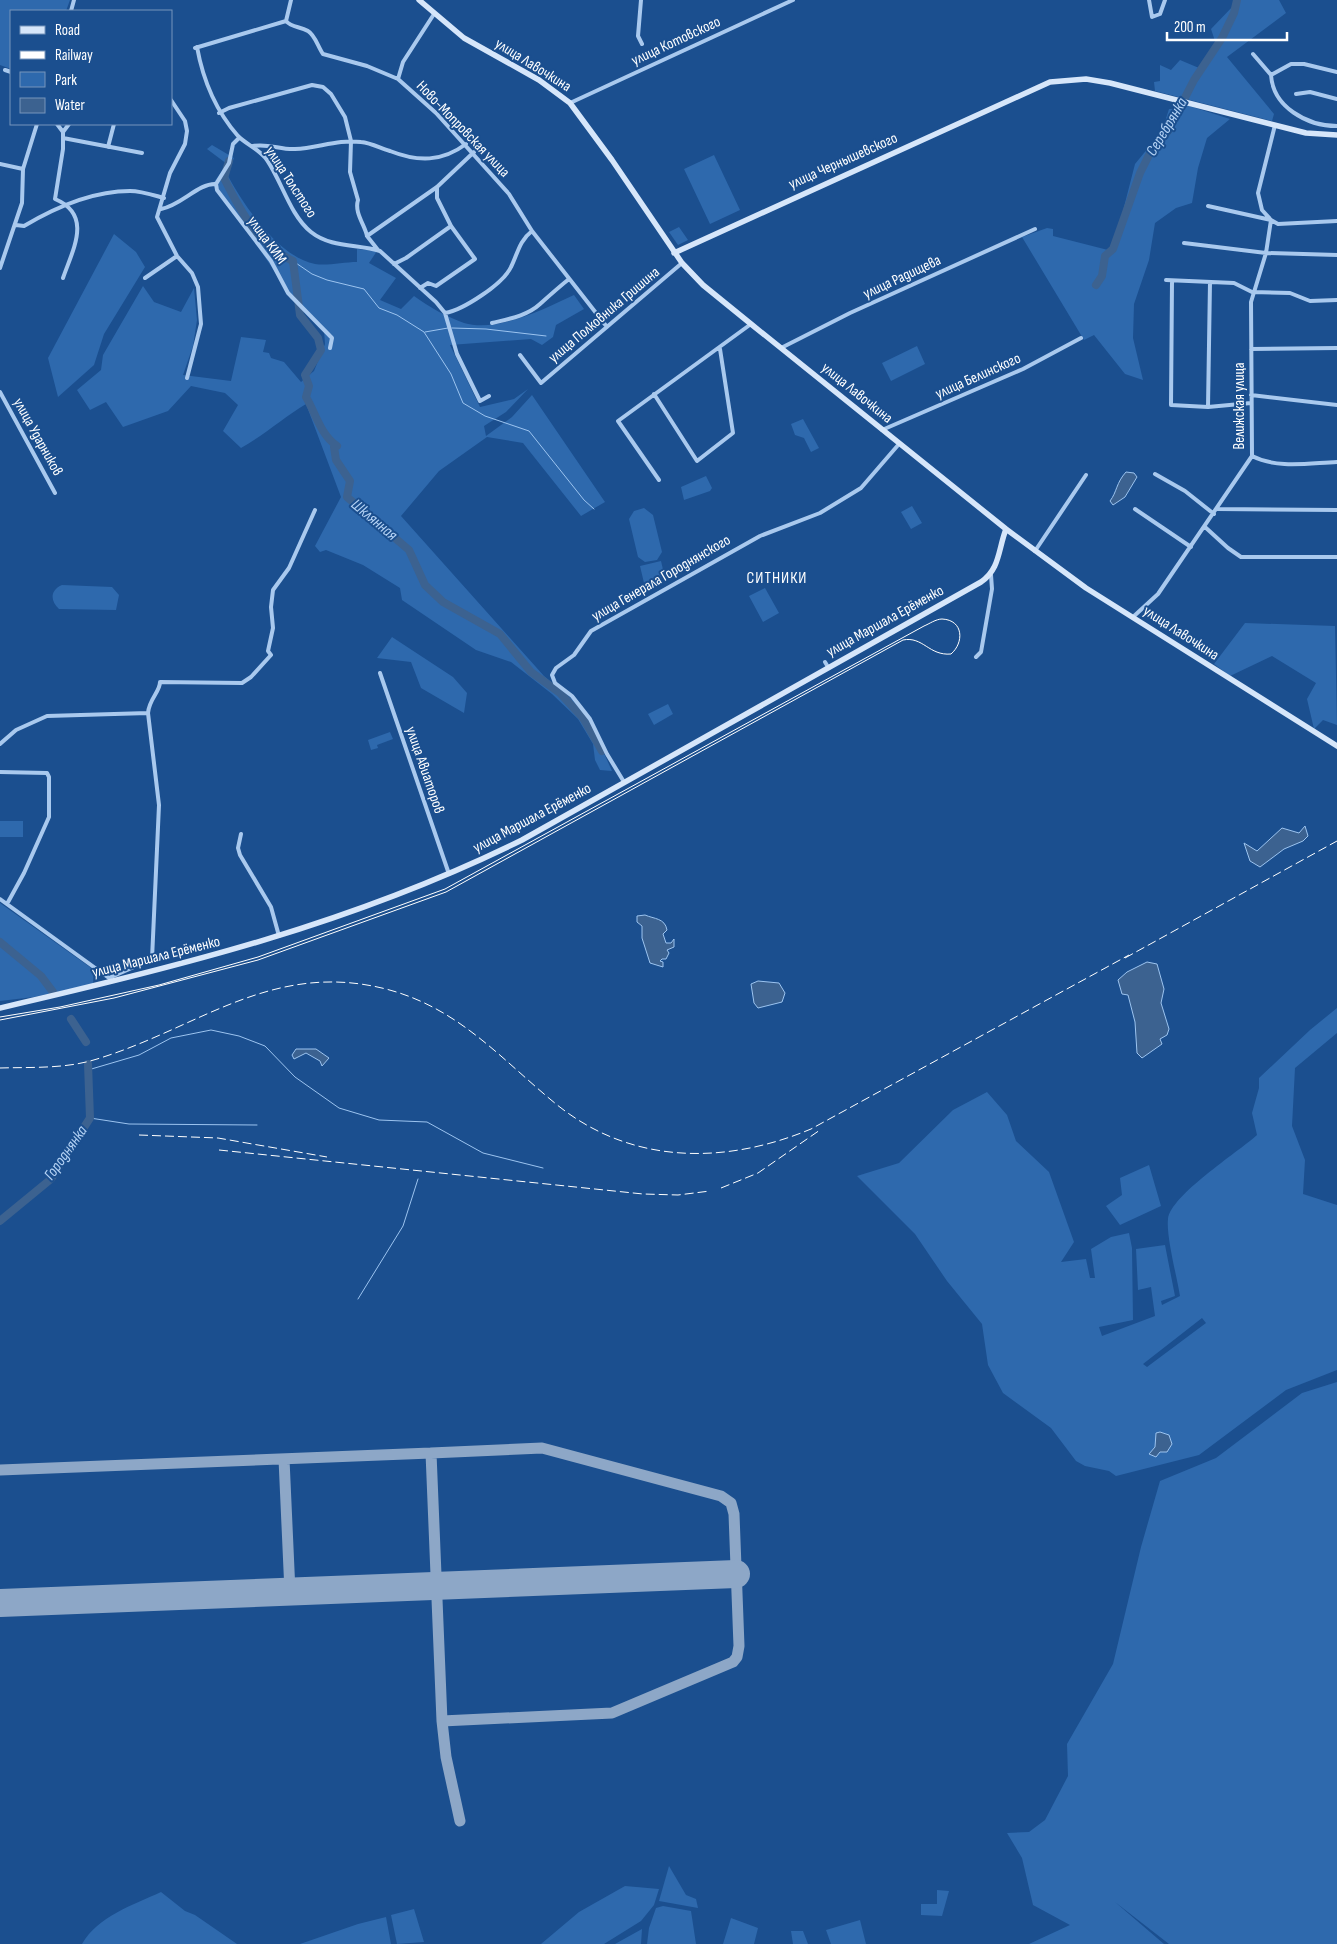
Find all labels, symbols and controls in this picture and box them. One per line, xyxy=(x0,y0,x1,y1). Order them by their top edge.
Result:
legend xyxy=(10,10,172,125)
scale bar xyxy=(1167,10,1287,42)
street label: улица Котовского xyxy=(628,12,724,70)
text: 200 m xyxy=(1174,18,1206,37)
text: Road xyxy=(55,21,80,40)
street label: улица Лавочкина xyxy=(491,34,575,96)
text: Railway xyxy=(55,46,93,65)
text: Park xyxy=(55,71,77,90)
street label: Ново-Мопровская улица xyxy=(412,77,514,181)
water label: Серебрянка xyxy=(1142,94,1192,159)
text: Water xyxy=(55,96,86,115)
street label: улица Чернышевского xyxy=(786,128,900,194)
street label: улица Толстого xyxy=(261,143,321,221)
street label: улица КИМ xyxy=(243,212,291,268)
street label: улица Радищева xyxy=(860,251,944,303)
street label: улица Полковника Гришина xyxy=(544,263,664,367)
street label: улица Белинского xyxy=(932,349,1024,403)
street label: улица Лавочкина xyxy=(817,358,897,428)
street label: Велижская улица xyxy=(1230,362,1249,450)
street label: улица Ударников xyxy=(9,395,67,479)
water label: Шклянная xyxy=(347,495,402,545)
street label: улица Генерала Городнянского xyxy=(588,530,734,626)
district label: СИТНИКИ xyxy=(747,569,807,588)
street label: улица Маршала Ерёменко xyxy=(823,581,947,661)
street label: улица Лавочкина xyxy=(1140,601,1223,665)
street label: улица Авиаторов xyxy=(401,724,449,816)
street label: улица Маршала Ерёменко xyxy=(470,779,594,857)
street label: улица Маршала Ерёменко xyxy=(90,932,222,982)
water label: Городнянка xyxy=(40,1122,92,1184)

